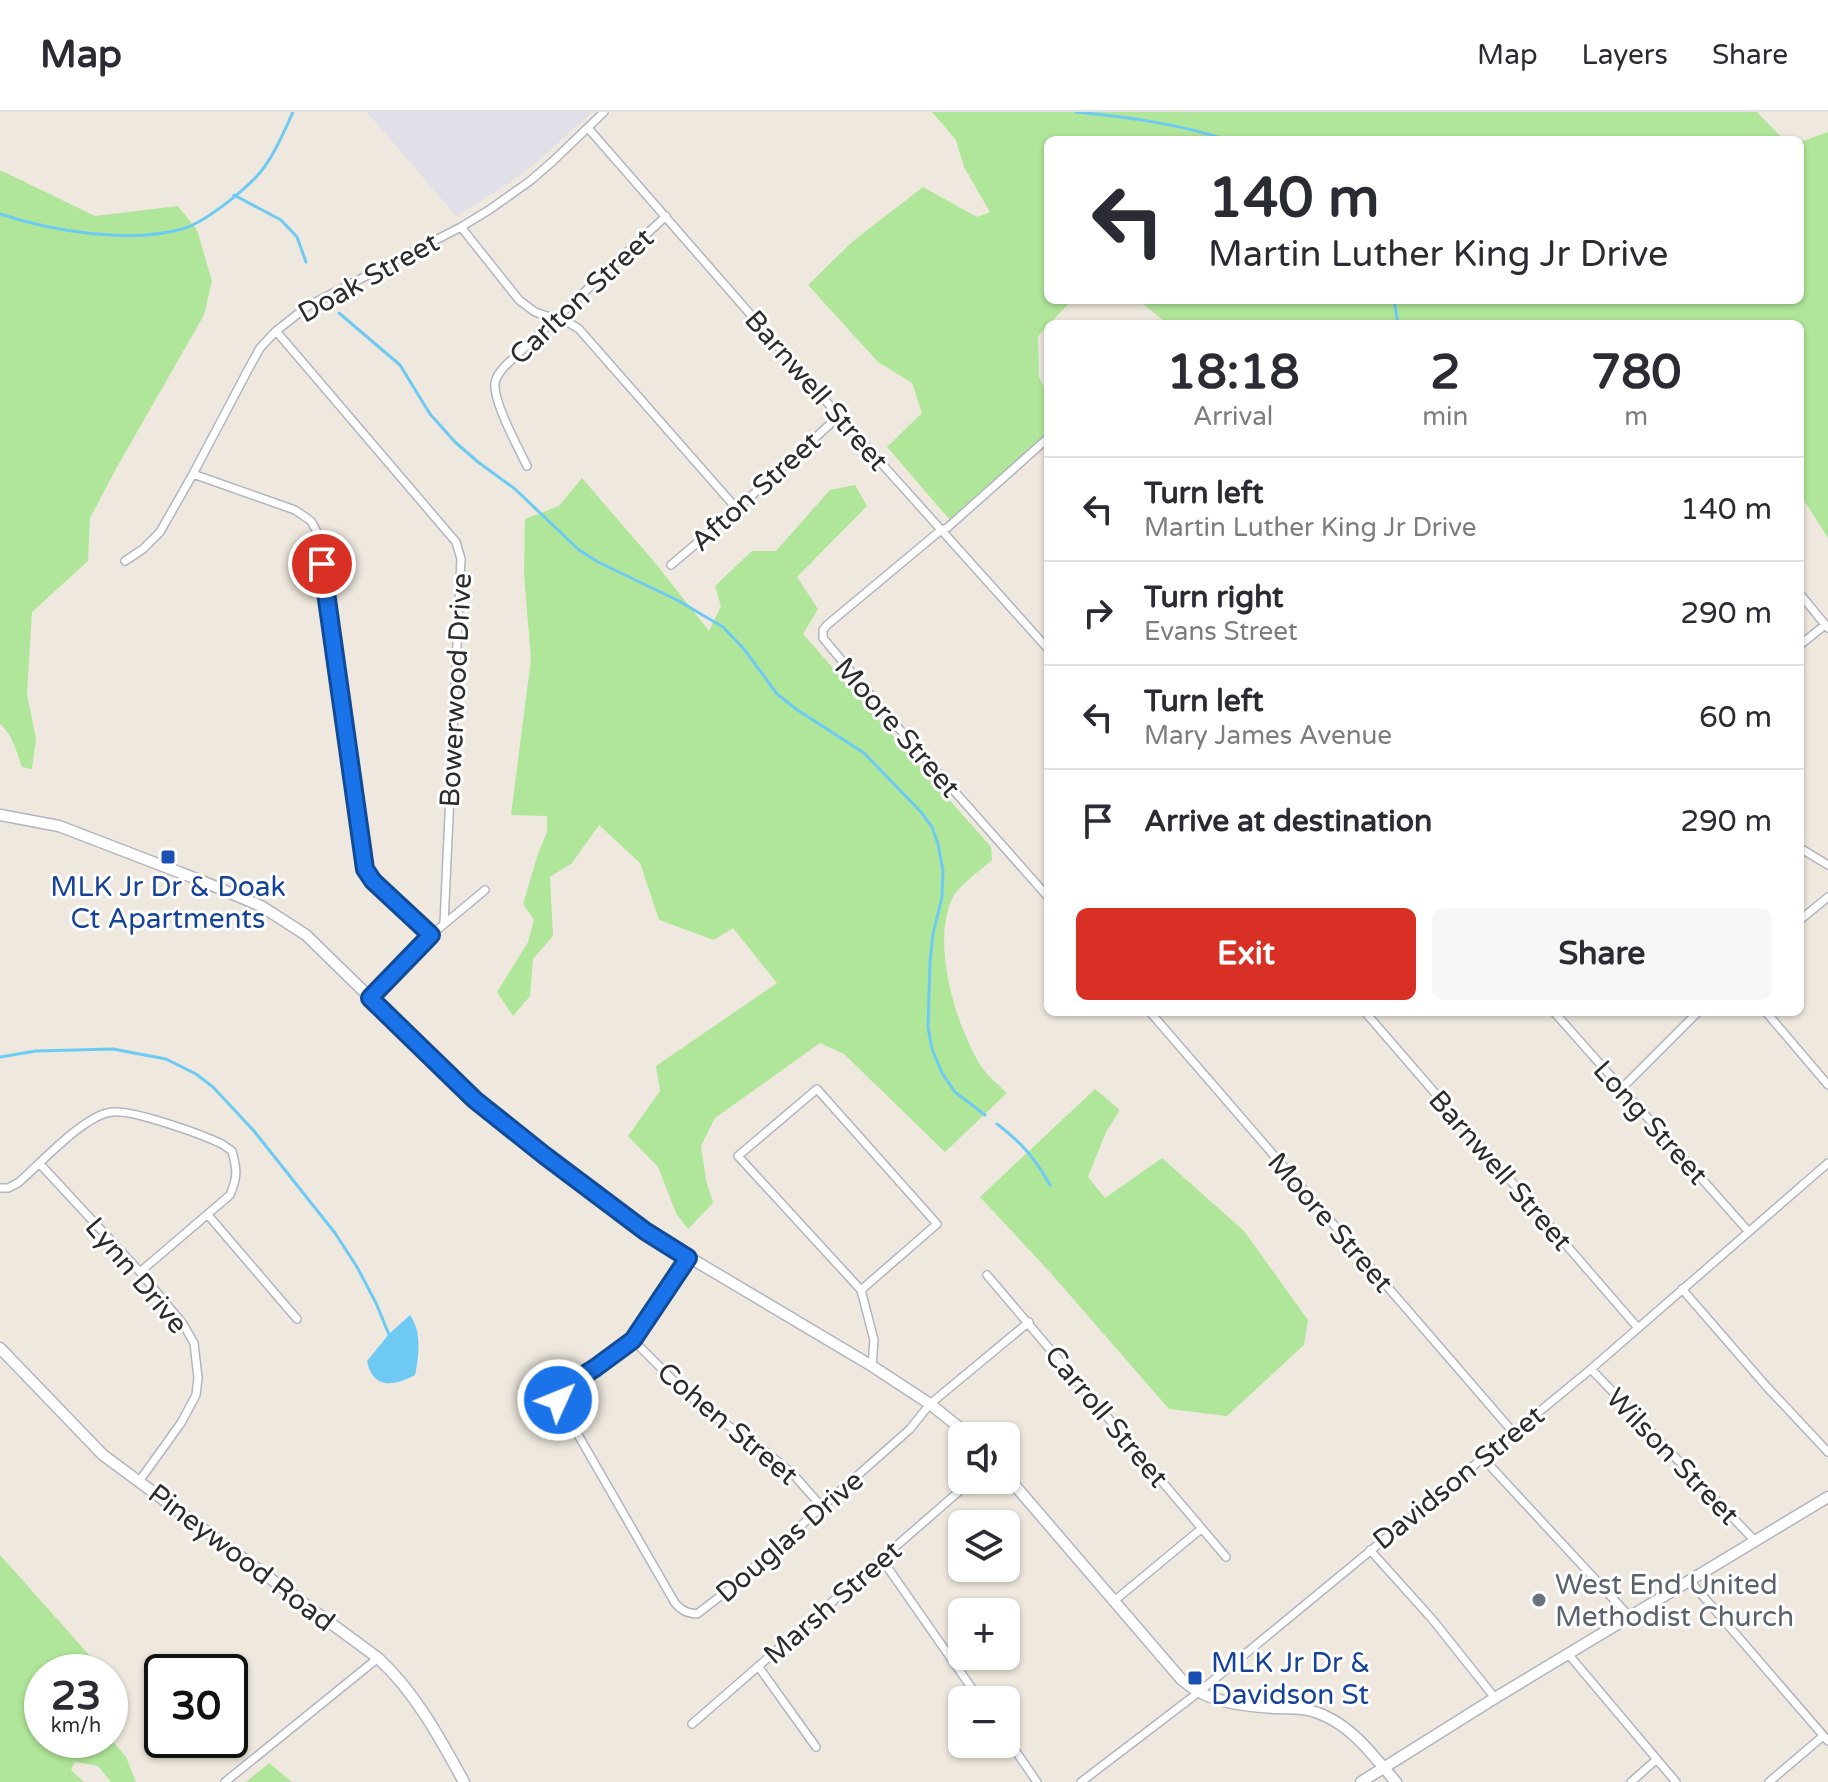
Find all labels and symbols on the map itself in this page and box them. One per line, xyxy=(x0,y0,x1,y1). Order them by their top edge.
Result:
street label: Carlton Street xyxy=(503,221,661,372)
street label: Doak Street xyxy=(292,225,445,331)
street label: Barnwell Street xyxy=(737,303,895,478)
street label: Afton Street xyxy=(684,425,828,559)
pin xyxy=(288,530,356,598)
street label: Bowerwood Drive xyxy=(433,572,479,808)
street label: Moore Street xyxy=(827,651,967,805)
marker: MLK Jr Dr & Doak Ct Apartments xyxy=(159,848,177,866)
place label: MLK Jr Dr & Doak Ct Apartments xyxy=(50,870,286,936)
street label: Long Street xyxy=(1586,1054,1715,1192)
street label: Barnwell Street xyxy=(1421,1083,1579,1258)
street label: Moore Street xyxy=(1260,1146,1400,1300)
street label: Lynn Drive xyxy=(78,1211,195,1341)
street label: Carroll Street xyxy=(1037,1339,1176,1495)
street label: Cohen Street xyxy=(650,1355,805,1493)
position arrow xyxy=(516,1358,600,1442)
street label: Wilson Street xyxy=(1599,1381,1746,1532)
street label: Davidson Street xyxy=(1366,1398,1551,1557)
street label: Douglas Drive xyxy=(709,1463,870,1610)
street label: Pineywood Road xyxy=(141,1477,341,1639)
street label: Marsh Street xyxy=(757,1534,909,1672)
place label: West End United Methodist Church xyxy=(1555,1568,1794,1634)
marker: West End United Methodist Church xyxy=(1530,1591,1548,1609)
place label: MLK Jr Dr & Davidson St xyxy=(1211,1646,1371,1712)
speed limit sign: 30 xyxy=(144,1654,248,1758)
marker: MLK Jr Dr & Davidson St xyxy=(1186,1669,1204,1687)

